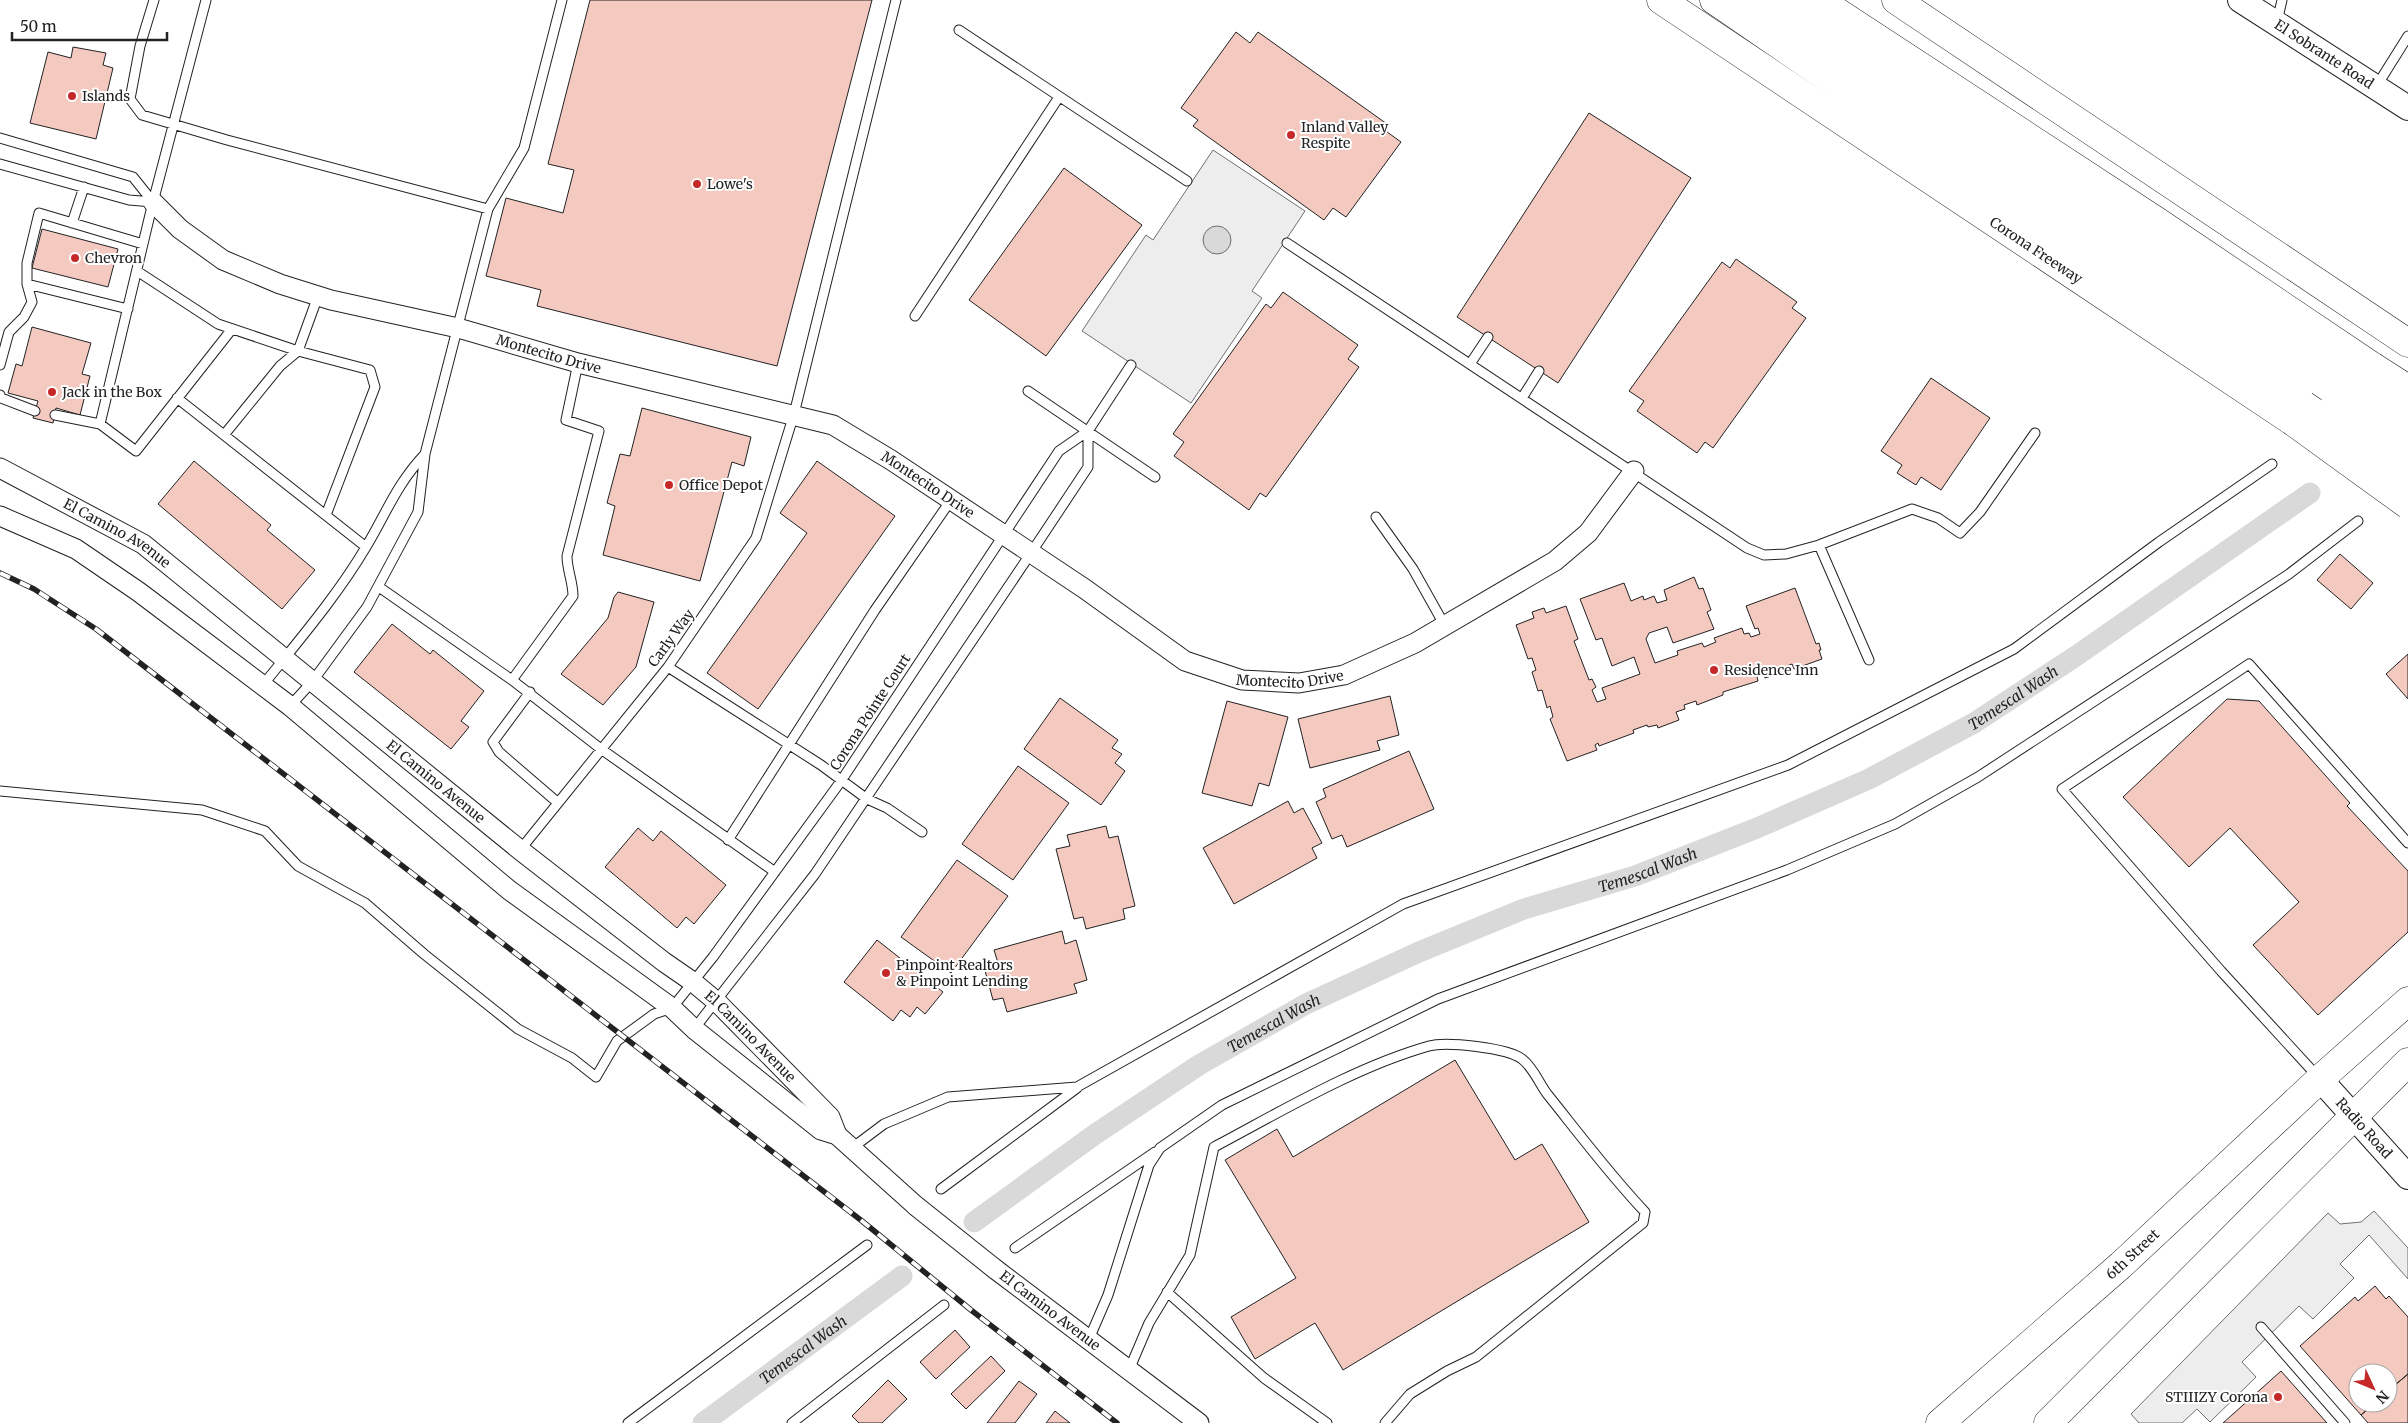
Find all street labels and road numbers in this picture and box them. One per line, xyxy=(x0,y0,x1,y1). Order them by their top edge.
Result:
street label: El Sobrante Road xyxy=(2271,16,2378,93)
street label: Corona Freeway xyxy=(1986,213,2087,288)
street label: Montecito Drive xyxy=(494,331,603,377)
street label: Montecito Drive xyxy=(878,447,978,522)
street label: El Camino Avenue xyxy=(60,494,174,572)
street label: Carly Way xyxy=(644,605,698,670)
street label: Corona Pointe Court xyxy=(826,650,915,774)
street label: Montecito Drive xyxy=(1235,666,1345,692)
street label: El Camino Avenue xyxy=(383,736,489,827)
street label: El Camino Avenue xyxy=(701,987,799,1086)
street label: Radio Road xyxy=(2332,1094,2397,1163)
street label: 6th Street xyxy=(2102,1225,2163,1283)
street label: El Camino Avenue xyxy=(996,1267,1104,1354)

